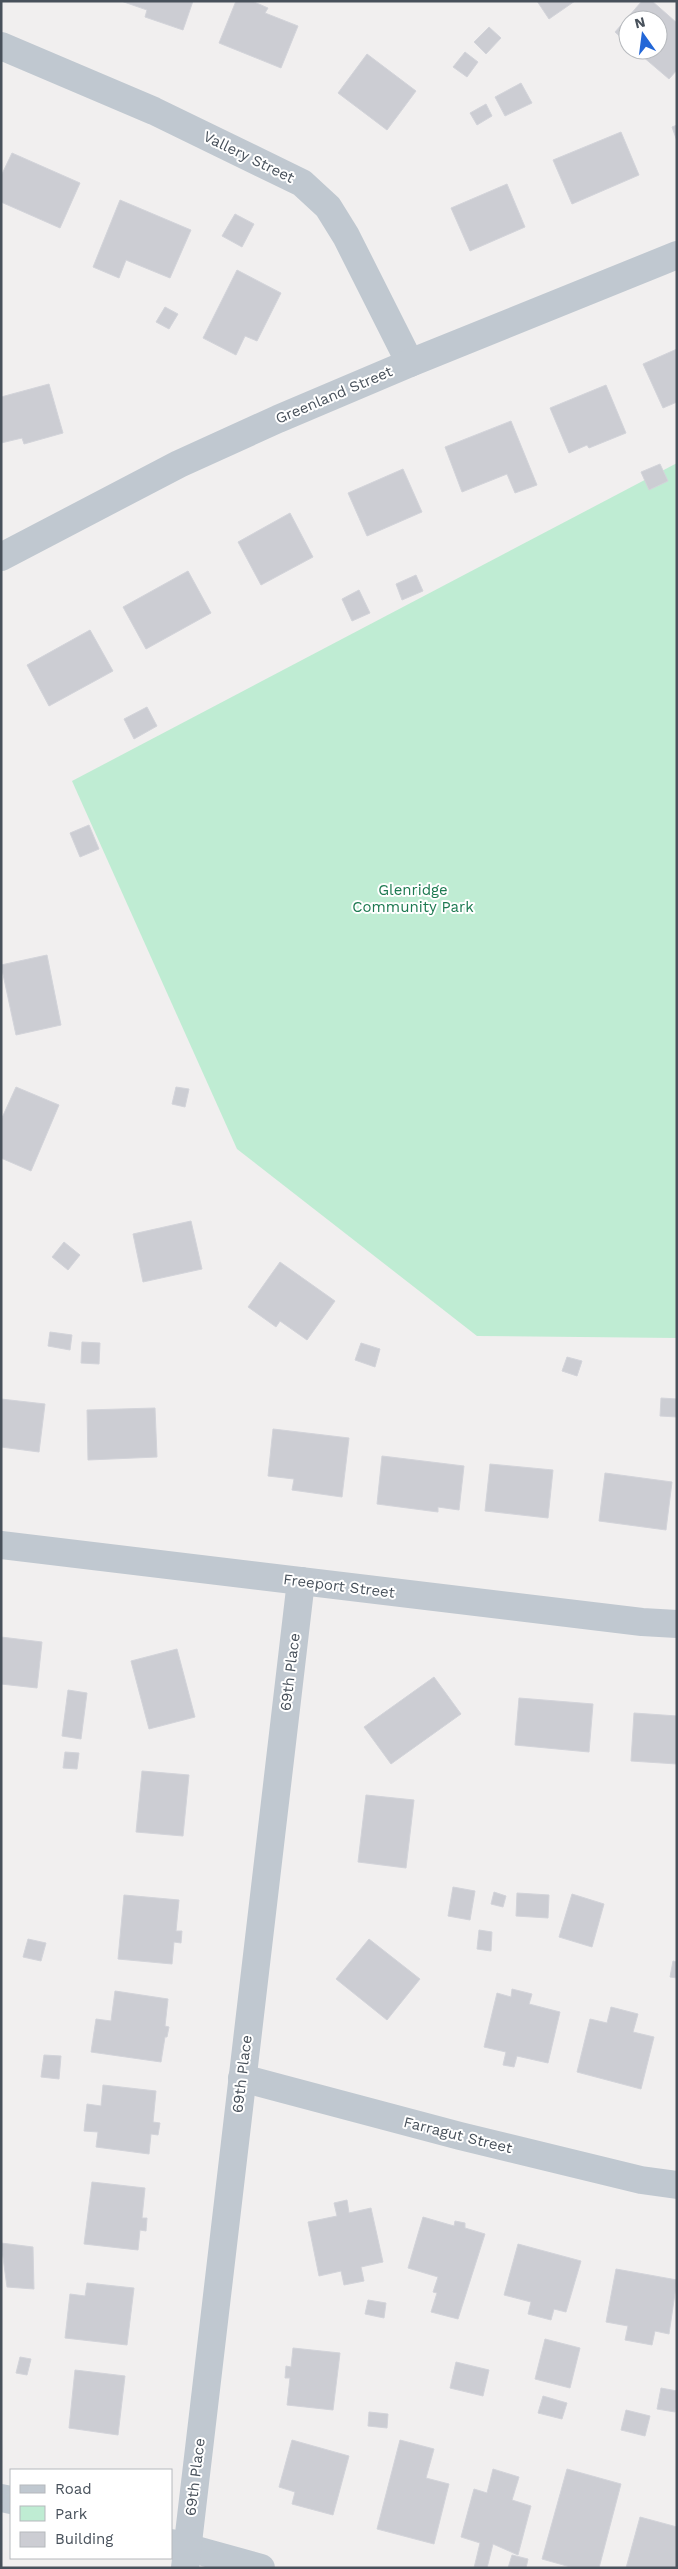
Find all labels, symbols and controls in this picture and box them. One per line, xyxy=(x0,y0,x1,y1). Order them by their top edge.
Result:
north arrow xyxy=(618,10,668,60)
text: N xyxy=(633,13,647,31)
street label: Vallery Street xyxy=(201,127,298,187)
street label: Greenland Street xyxy=(273,362,396,428)
park label: Glenridge Community Park xyxy=(352,881,474,916)
street label: Freeport Street xyxy=(282,1570,397,1602)
street label: 69th Place xyxy=(276,1632,304,1712)
street label: 69th Place xyxy=(228,2034,256,2114)
street label: Farragut Street xyxy=(402,2113,515,2157)
street label: 69th Place xyxy=(181,2437,209,2517)
legend xyxy=(10,2469,172,2559)
text: Road xyxy=(55,2480,92,2498)
text: Park xyxy=(55,2505,88,2523)
text: Building xyxy=(55,2530,113,2548)

